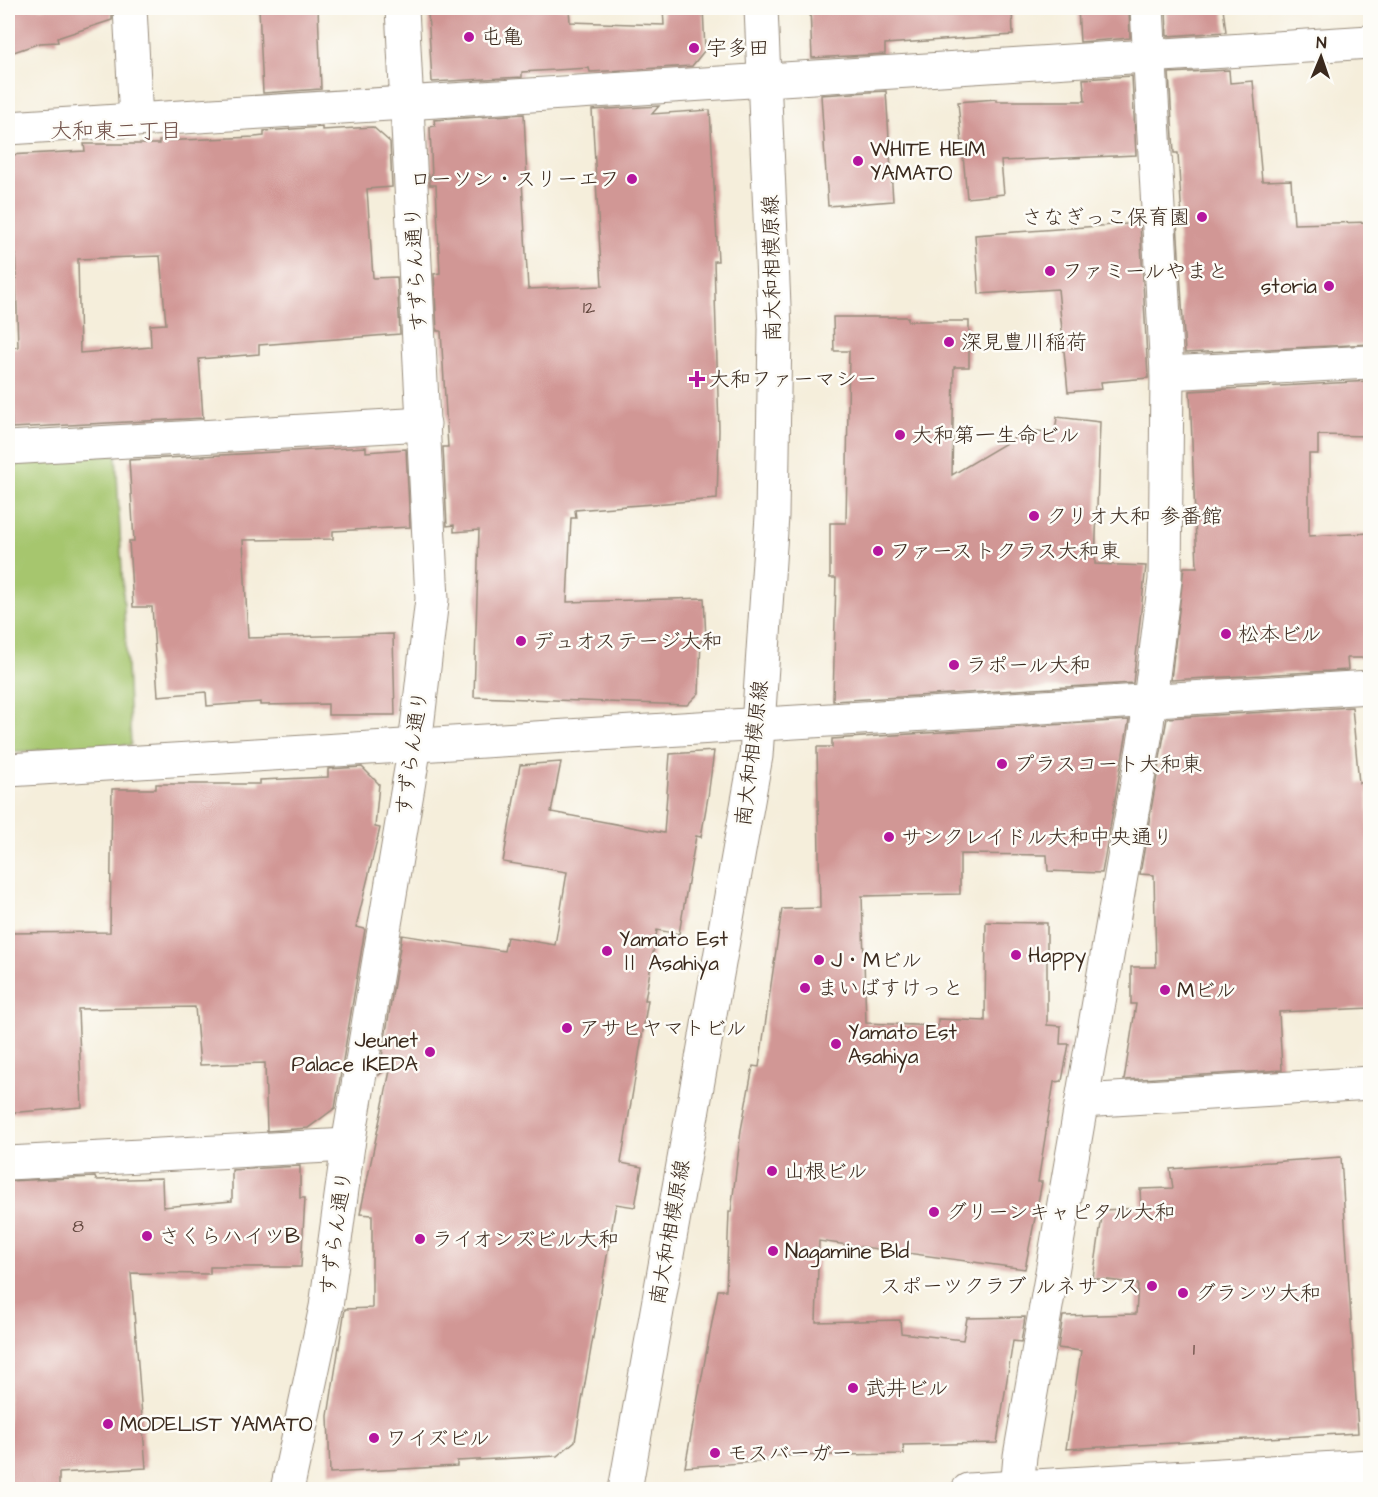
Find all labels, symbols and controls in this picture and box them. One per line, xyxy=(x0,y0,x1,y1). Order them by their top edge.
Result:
place label: 屯亀 xyxy=(481,23,523,52)
north arrow xyxy=(1291,27,1351,87)
marker: 屯亀 xyxy=(462,30,476,44)
text: N xyxy=(1316,32,1327,54)
place label: 宇多田 xyxy=(706,34,769,63)
marker: 宇多田 xyxy=(687,41,701,55)
district label: 大和東二丁目 xyxy=(50,116,182,147)
place label: WHITE HEIM YAMATO xyxy=(870,135,985,188)
marker: WHITE HEIM YAMATO xyxy=(851,154,865,168)
place label: ローソン・スリーエフ xyxy=(410,165,620,194)
marker: ローソン・スリーエフ xyxy=(625,172,639,186)
street label: 南大和相模原線 xyxy=(756,194,788,342)
place label: さなぎっこ保育園 xyxy=(1022,203,1190,232)
street label: すずらん通り xyxy=(398,205,434,333)
marker: さなぎっこ保育園 xyxy=(1195,210,1209,224)
place label: ファミールやまと xyxy=(1062,257,1228,286)
marker: ファミールやまと xyxy=(1043,264,1057,278)
place label: storia xyxy=(1261,272,1317,301)
marker: storia xyxy=(1322,279,1336,293)
house number: 12 xyxy=(583,295,596,320)
place label: 深見豊川稲荷 xyxy=(961,328,1087,357)
marker: 深見豊川稲荷 xyxy=(942,335,956,349)
place label: 大和ファーマシー xyxy=(709,365,877,394)
marker: 大和ファーマシー xyxy=(690,372,704,386)
place label: 大和第一生命ビル xyxy=(912,421,1080,450)
marker: 大和第一生命ビル xyxy=(893,428,907,442)
place label: クリオ大和 参番館 xyxy=(1046,502,1222,531)
marker: クリオ大和 参番館 xyxy=(1027,509,1041,523)
place label: ファーストクラス大和東 xyxy=(890,537,1121,566)
marker: ファーストクラス大和東 xyxy=(871,544,885,558)
place label: 松本ビル xyxy=(1238,620,1322,649)
place label: デュオステージ大和 xyxy=(533,627,722,656)
marker: 松本ビル xyxy=(1219,627,1233,641)
marker: デュオステージ大和 xyxy=(514,634,528,648)
place label: ラポール大和 xyxy=(966,651,1091,680)
marker: ラポール大和 xyxy=(947,658,961,672)
street label: 南大和相模原線 xyxy=(729,678,775,828)
street label: すずらん通り xyxy=(389,689,435,817)
place label: プラスコート大和東 xyxy=(1014,750,1202,779)
marker: プラスコート大和東 xyxy=(995,757,1009,771)
place label: サンクレイドル大和中央通り xyxy=(901,823,1173,852)
marker: サンクレイドル大和中央通り xyxy=(882,830,896,844)
place label: Yamato Est Ⅱ Asahiya xyxy=(619,925,729,980)
place label: Happy xyxy=(1028,941,1087,972)
marker: Yamato Est Ⅱ Asahiya xyxy=(600,944,614,958)
place label: J・Mビル xyxy=(831,946,922,975)
marker: Happy xyxy=(1009,948,1023,962)
marker: J・Mビル xyxy=(812,953,826,967)
place label: まいばすけっと xyxy=(817,974,964,1003)
place label: Mビル xyxy=(1177,976,1236,1005)
marker: まいばすけっと xyxy=(798,981,812,995)
marker: Mビル xyxy=(1158,983,1172,997)
place label: アサヒヤマトビル xyxy=(579,1014,747,1043)
place label: Yamato Est Asahiya xyxy=(848,1018,958,1073)
marker: アサヒヤマトビル xyxy=(560,1021,574,1035)
place label: Jeunet Palace IKEDA xyxy=(291,1026,419,1079)
marker: Yamato Est Asahiya xyxy=(829,1037,843,1051)
marker: Jeunet Palace IKEDA xyxy=(423,1045,437,1059)
street label: 南大和相模原線 xyxy=(643,1157,697,1307)
place label: 山根ビル xyxy=(784,1157,868,1186)
marker: 山根ビル xyxy=(765,1164,779,1178)
street label: すずらん通り xyxy=(313,1169,359,1297)
place label: グリーンキャピタル大和 xyxy=(946,1198,1175,1227)
marker: グリーンキャピタル大和 xyxy=(927,1205,941,1219)
house number: 8 xyxy=(72,1214,84,1239)
place label: さくらハイツB xyxy=(159,1222,300,1251)
place label: ライオンズビル大和 xyxy=(432,1225,619,1254)
marker: さくらハイツB xyxy=(140,1229,154,1243)
marker: ライオンズビル大和 xyxy=(413,1232,427,1246)
place label: Nagamine Bld xyxy=(785,1237,909,1268)
marker: Nagamine Bld xyxy=(766,1244,780,1258)
place label: スポーツクラブ ルネサンス xyxy=(880,1272,1140,1301)
marker: スポーツクラブ ルネサンス xyxy=(1145,1279,1159,1293)
place label: グランツ大和 xyxy=(1195,1279,1321,1308)
marker: グランツ大和 xyxy=(1176,1286,1190,1300)
house number: 1 xyxy=(1193,1337,1195,1362)
place label: 武井ビル xyxy=(865,1374,949,1403)
marker: 武井ビル xyxy=(846,1381,860,1395)
place label: MODELIST YAMATO xyxy=(120,1410,313,1439)
marker: MODELIST YAMATO xyxy=(101,1417,115,1431)
place label: ワイズビル xyxy=(386,1424,490,1453)
marker: ワイズビル xyxy=(367,1431,381,1445)
place label: モスバーガー xyxy=(727,1439,853,1468)
marker: モスバーガー xyxy=(708,1446,722,1460)

